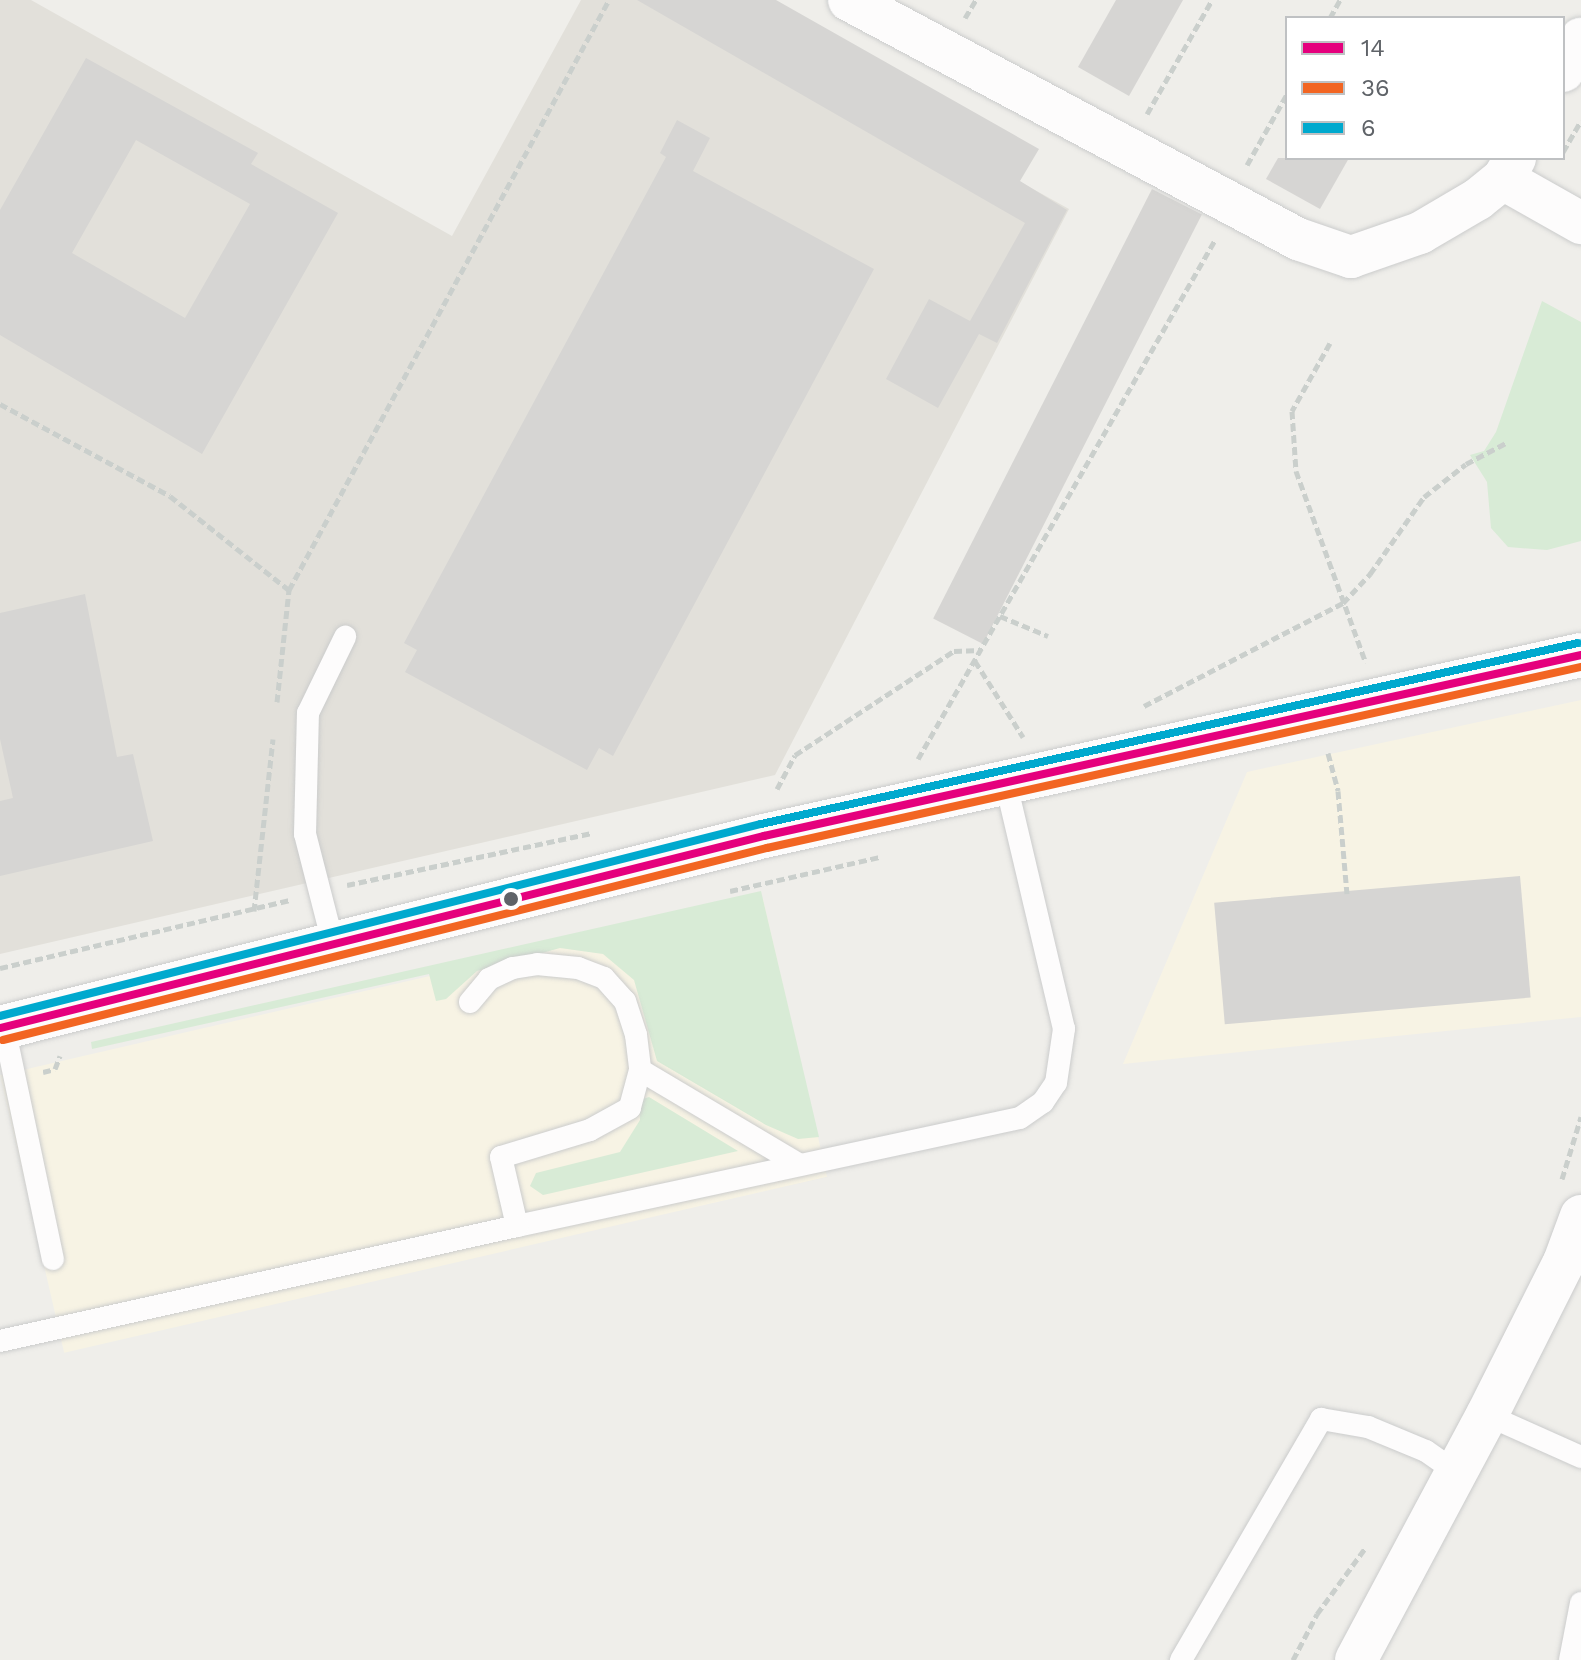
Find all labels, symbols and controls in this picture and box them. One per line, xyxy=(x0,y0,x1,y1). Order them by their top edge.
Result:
legend xyxy=(1285,16,1565,160)
text: 14 xyxy=(1361,34,1385,62)
text: 36 xyxy=(1361,74,1390,102)
text: 6 xyxy=(1361,114,1376,142)
unlabelled marker xyxy=(503,891,519,907)

